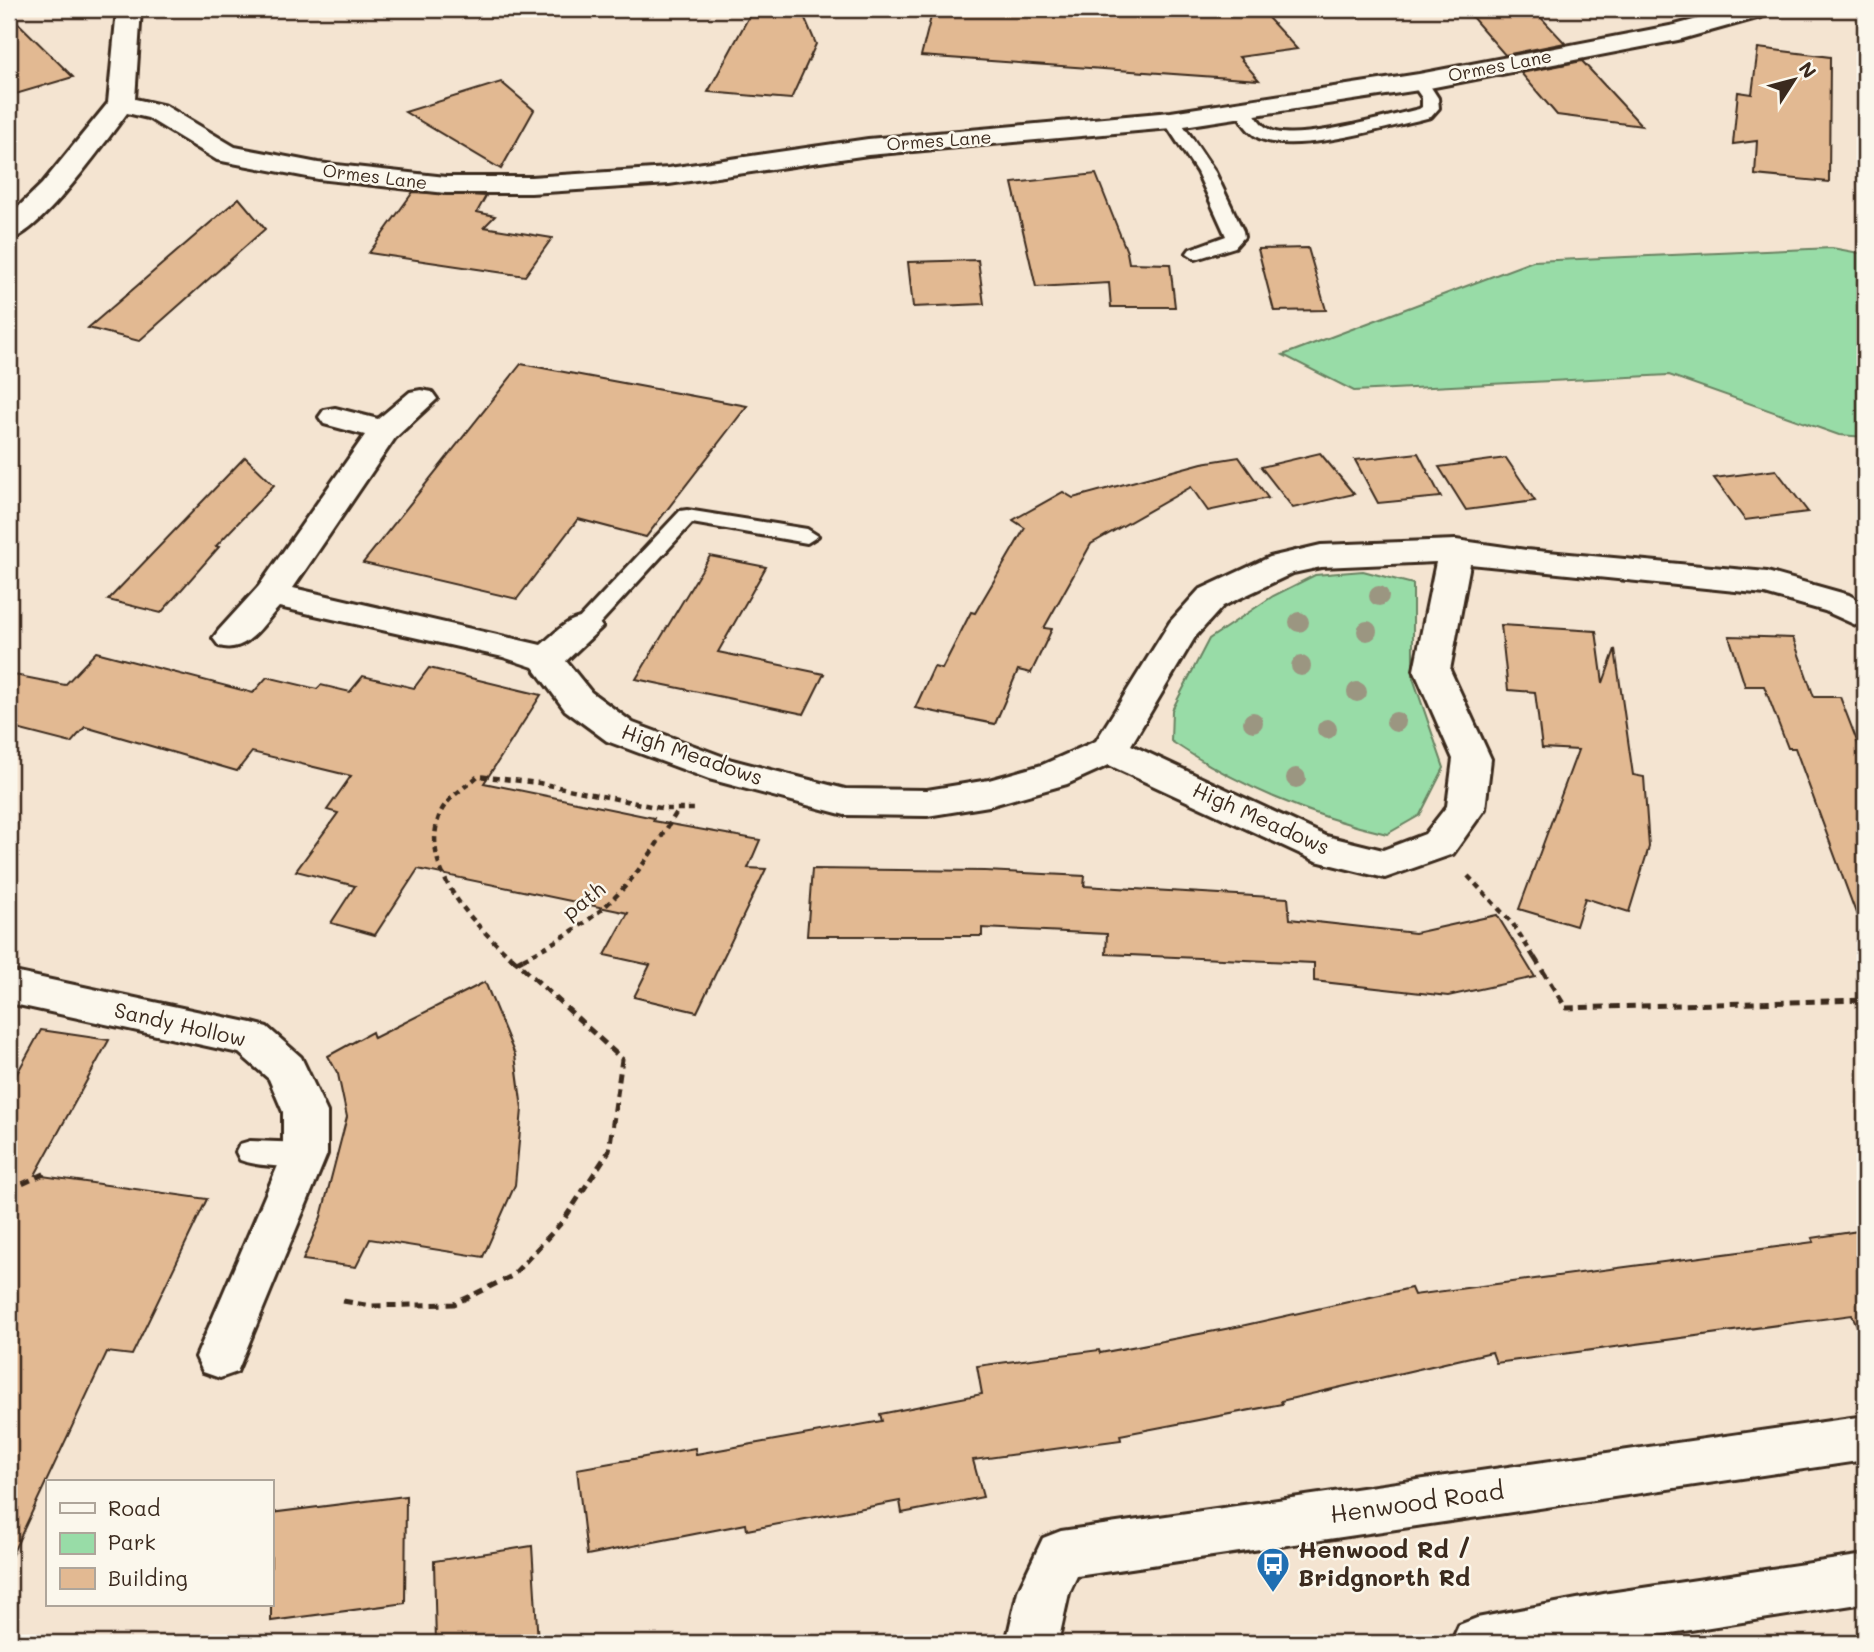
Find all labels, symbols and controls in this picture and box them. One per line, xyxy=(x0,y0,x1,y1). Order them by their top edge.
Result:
street label: Ormes Lane xyxy=(1446,43,1554,87)
north arrow xyxy=(1758,46,1828,116)
text: N xyxy=(1794,57,1823,83)
street label: Ormes Lane xyxy=(886,124,992,156)
street label: Ormes Lane xyxy=(322,158,429,194)
street label: High Meadows xyxy=(618,717,766,790)
street label: High Meadows xyxy=(1189,775,1334,860)
street label: path xyxy=(556,875,610,925)
street label: Sandy Hollow xyxy=(112,995,249,1052)
street label: Henwood Road xyxy=(1328,1474,1506,1529)
legend xyxy=(46,1480,273,1606)
text: Road xyxy=(108,1494,160,1521)
text: Park xyxy=(108,1528,156,1555)
place label: Henwood Rd / Bridgnorth Rd xyxy=(1298,1533,1471,1592)
bus stop icon: Henwood Rd / Bridgnorth Rd xyxy=(1254,1545,1292,1594)
text: Building xyxy=(108,1564,188,1591)

